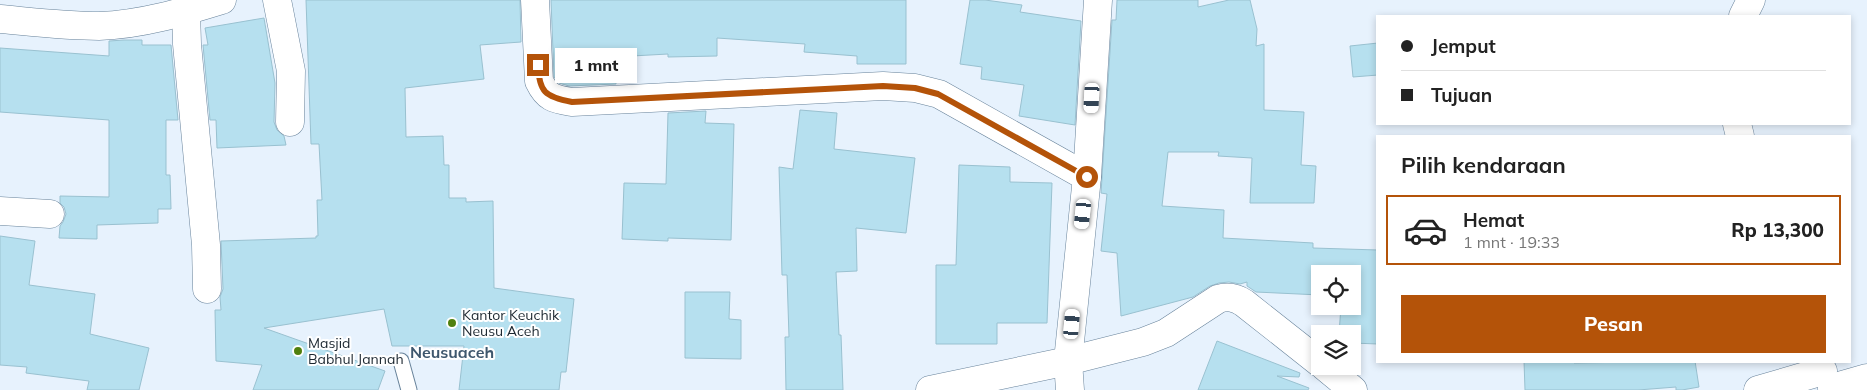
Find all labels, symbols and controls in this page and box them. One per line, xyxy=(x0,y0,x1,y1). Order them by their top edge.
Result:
text: Jemput xyxy=(1431,34,1496,58)
callout: 1 mnt xyxy=(556,48,638,82)
route end xyxy=(527,54,549,76)
text: 1 mnt xyxy=(574,55,618,75)
car xyxy=(1083,83,1100,113)
text: Tujuan xyxy=(1431,83,1492,107)
text: Pilih kendaraan xyxy=(1401,151,1566,179)
route start xyxy=(1076,166,1098,188)
car xyxy=(1073,198,1092,230)
icon: car xyxy=(1403,208,1448,253)
text: Hemat xyxy=(1463,208,1524,232)
text: Rp 13,300 xyxy=(1731,218,1824,242)
text: 1 mnt · 19:33 xyxy=(1463,232,1560,252)
map controls xyxy=(1311,265,1361,375)
button: locate xyxy=(1311,265,1361,315)
button: Pesan xyxy=(1401,295,1826,353)
place label: Kantor Keuchik Neusu Aceh xyxy=(462,306,560,340)
car xyxy=(1063,308,1080,340)
marker: Kantor Keuchik Neusu Aceh xyxy=(446,317,458,329)
button: layers xyxy=(1311,325,1361,375)
place label: Masjid Babhul Jannah xyxy=(308,334,404,368)
district label: Neusuaceh xyxy=(410,342,494,362)
marker: Masjid Babhul Jannah xyxy=(292,345,304,357)

